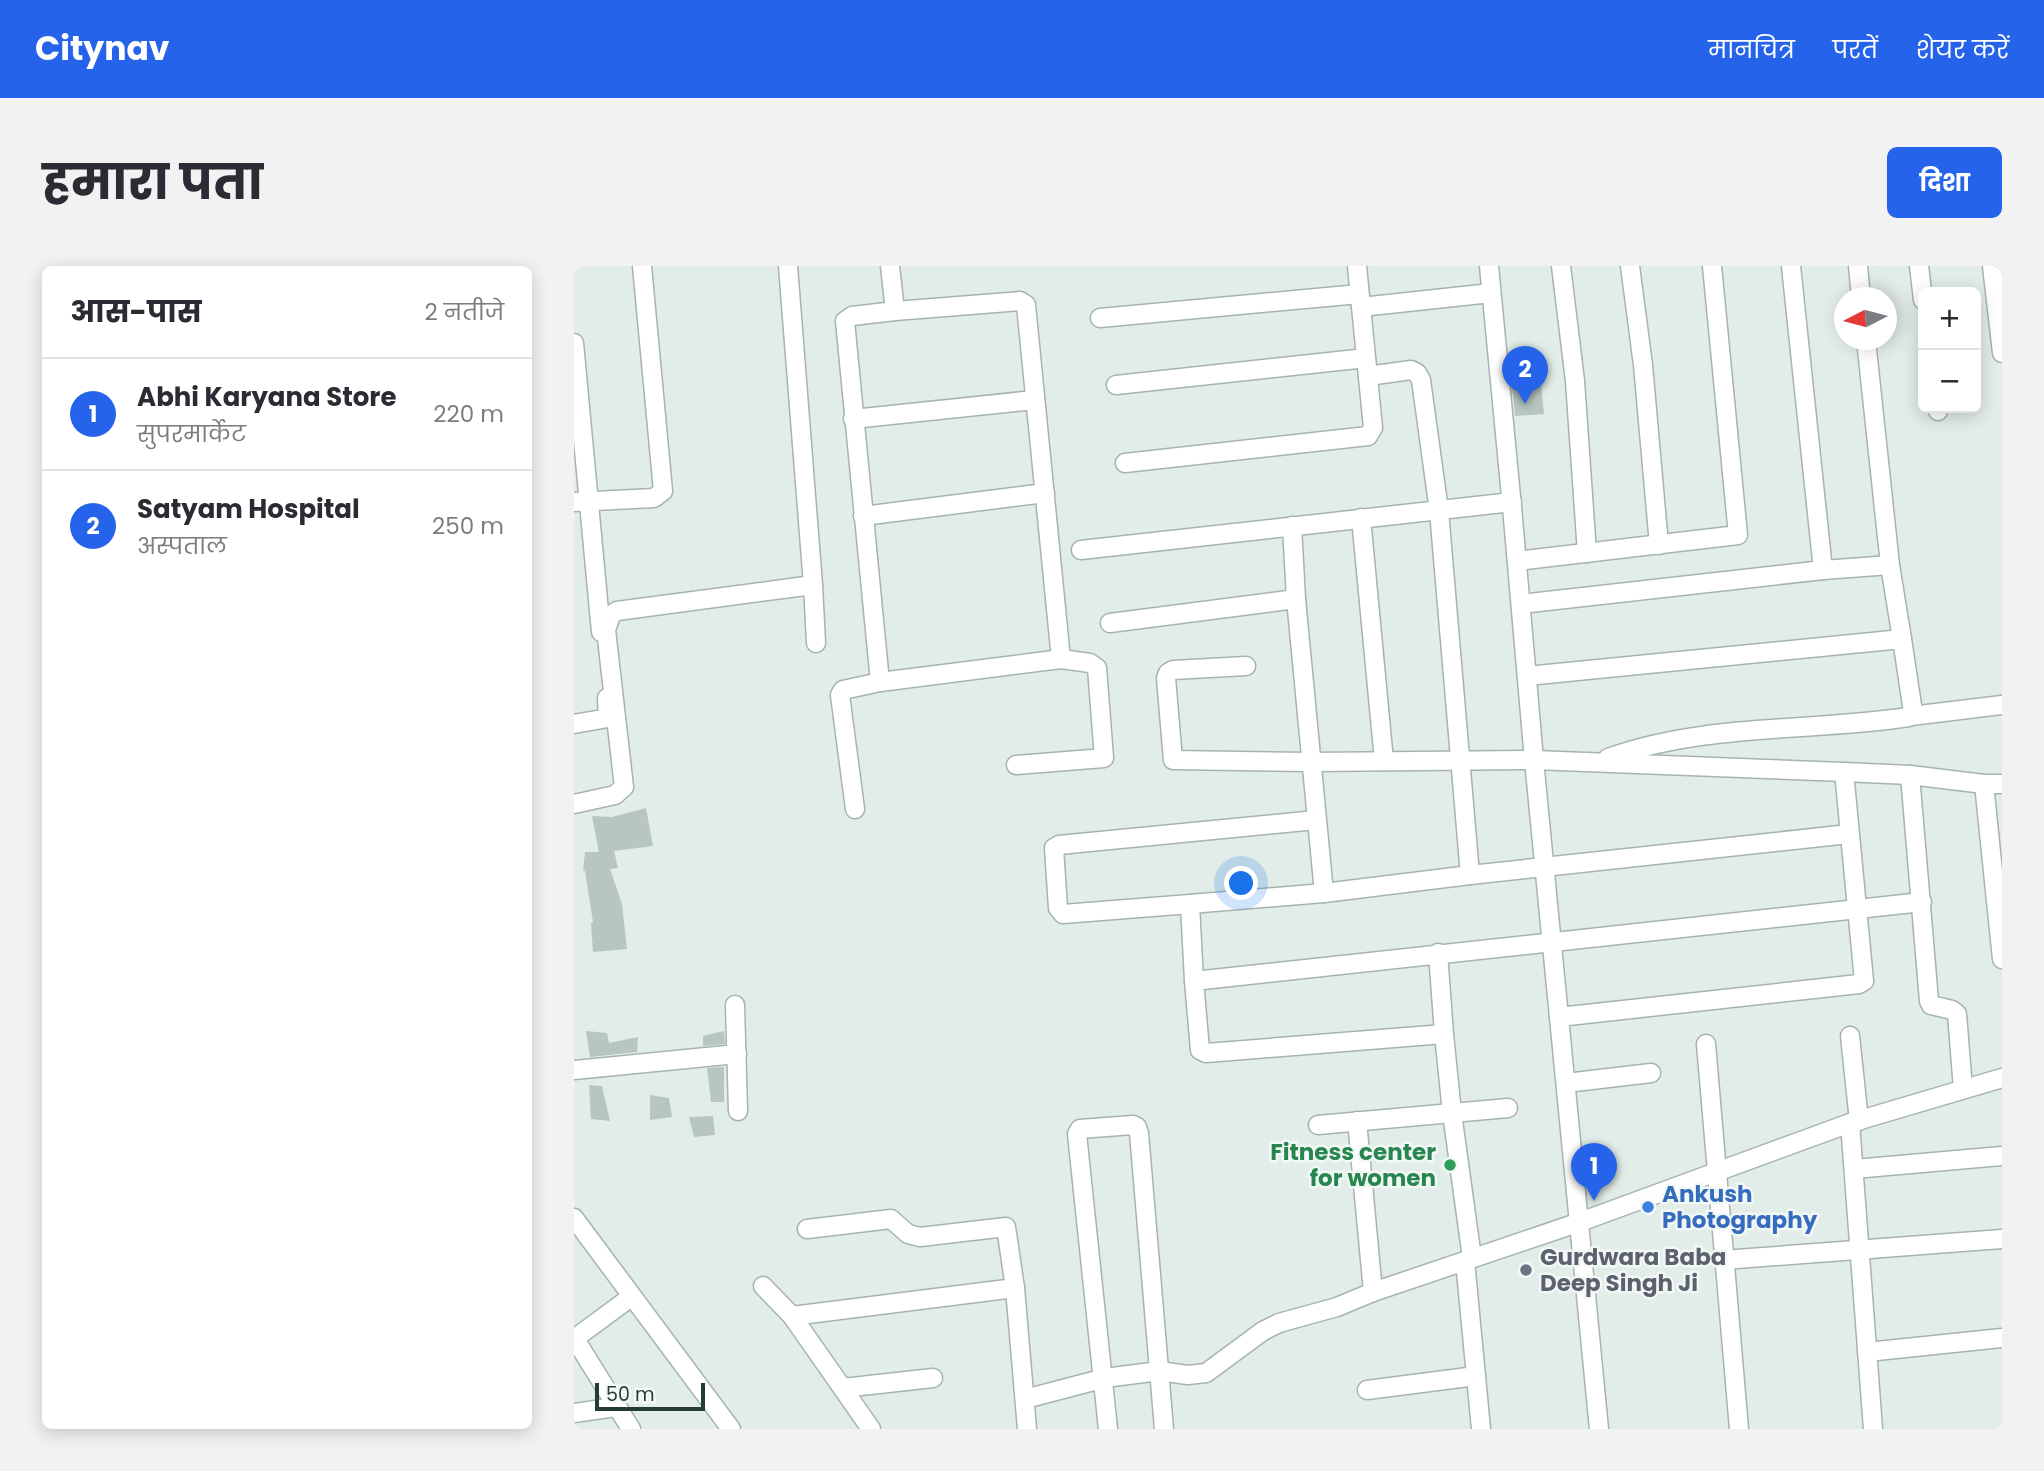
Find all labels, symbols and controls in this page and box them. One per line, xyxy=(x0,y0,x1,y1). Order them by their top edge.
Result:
text: Citynav xyxy=(35,25,169,72)
text: मानचित्र xyxy=(1708,33,1795,66)
text: परतें xyxy=(1833,33,1878,66)
text: शेयर करें xyxy=(1916,33,2009,66)
button: दिशा xyxy=(1887,147,2002,218)
text: हमारा पता xyxy=(42,148,263,216)
north arrow xyxy=(1834,287,1897,350)
map controls xyxy=(1918,287,1981,413)
button: + xyxy=(1918,287,1981,350)
text: आस-पास xyxy=(70,290,202,333)
text: 2 नतीजे xyxy=(424,296,504,328)
pin: 2 xyxy=(1502,346,1548,404)
button: − xyxy=(1918,350,1981,413)
text: Abhi Karyana Store xyxy=(137,379,396,415)
text: 1 xyxy=(89,398,97,430)
text: 220 m xyxy=(433,398,504,430)
text: सुपरमार्केट xyxy=(137,418,246,450)
text: Satyam Hospital xyxy=(137,491,360,527)
text: 2 xyxy=(86,510,100,542)
text: 250 m xyxy=(432,510,504,542)
text: अस्पताल xyxy=(137,530,227,562)
your location xyxy=(1224,866,1258,900)
place label: Fitness center for women xyxy=(1270,1136,1436,1194)
pin: 1 xyxy=(1571,1143,1617,1201)
marker: Fitness center for women xyxy=(1442,1157,1458,1173)
place label: Ankush Photography xyxy=(1662,1178,1818,1236)
marker: Ankush Photography xyxy=(1640,1199,1656,1215)
place label: Gurdwara Baba Deep Singh Ji xyxy=(1540,1241,1726,1299)
marker: Gurdwara Baba Deep Singh Ji xyxy=(1518,1262,1534,1278)
scale bar xyxy=(595,1380,705,1412)
text: 50 m xyxy=(606,1381,655,1408)

